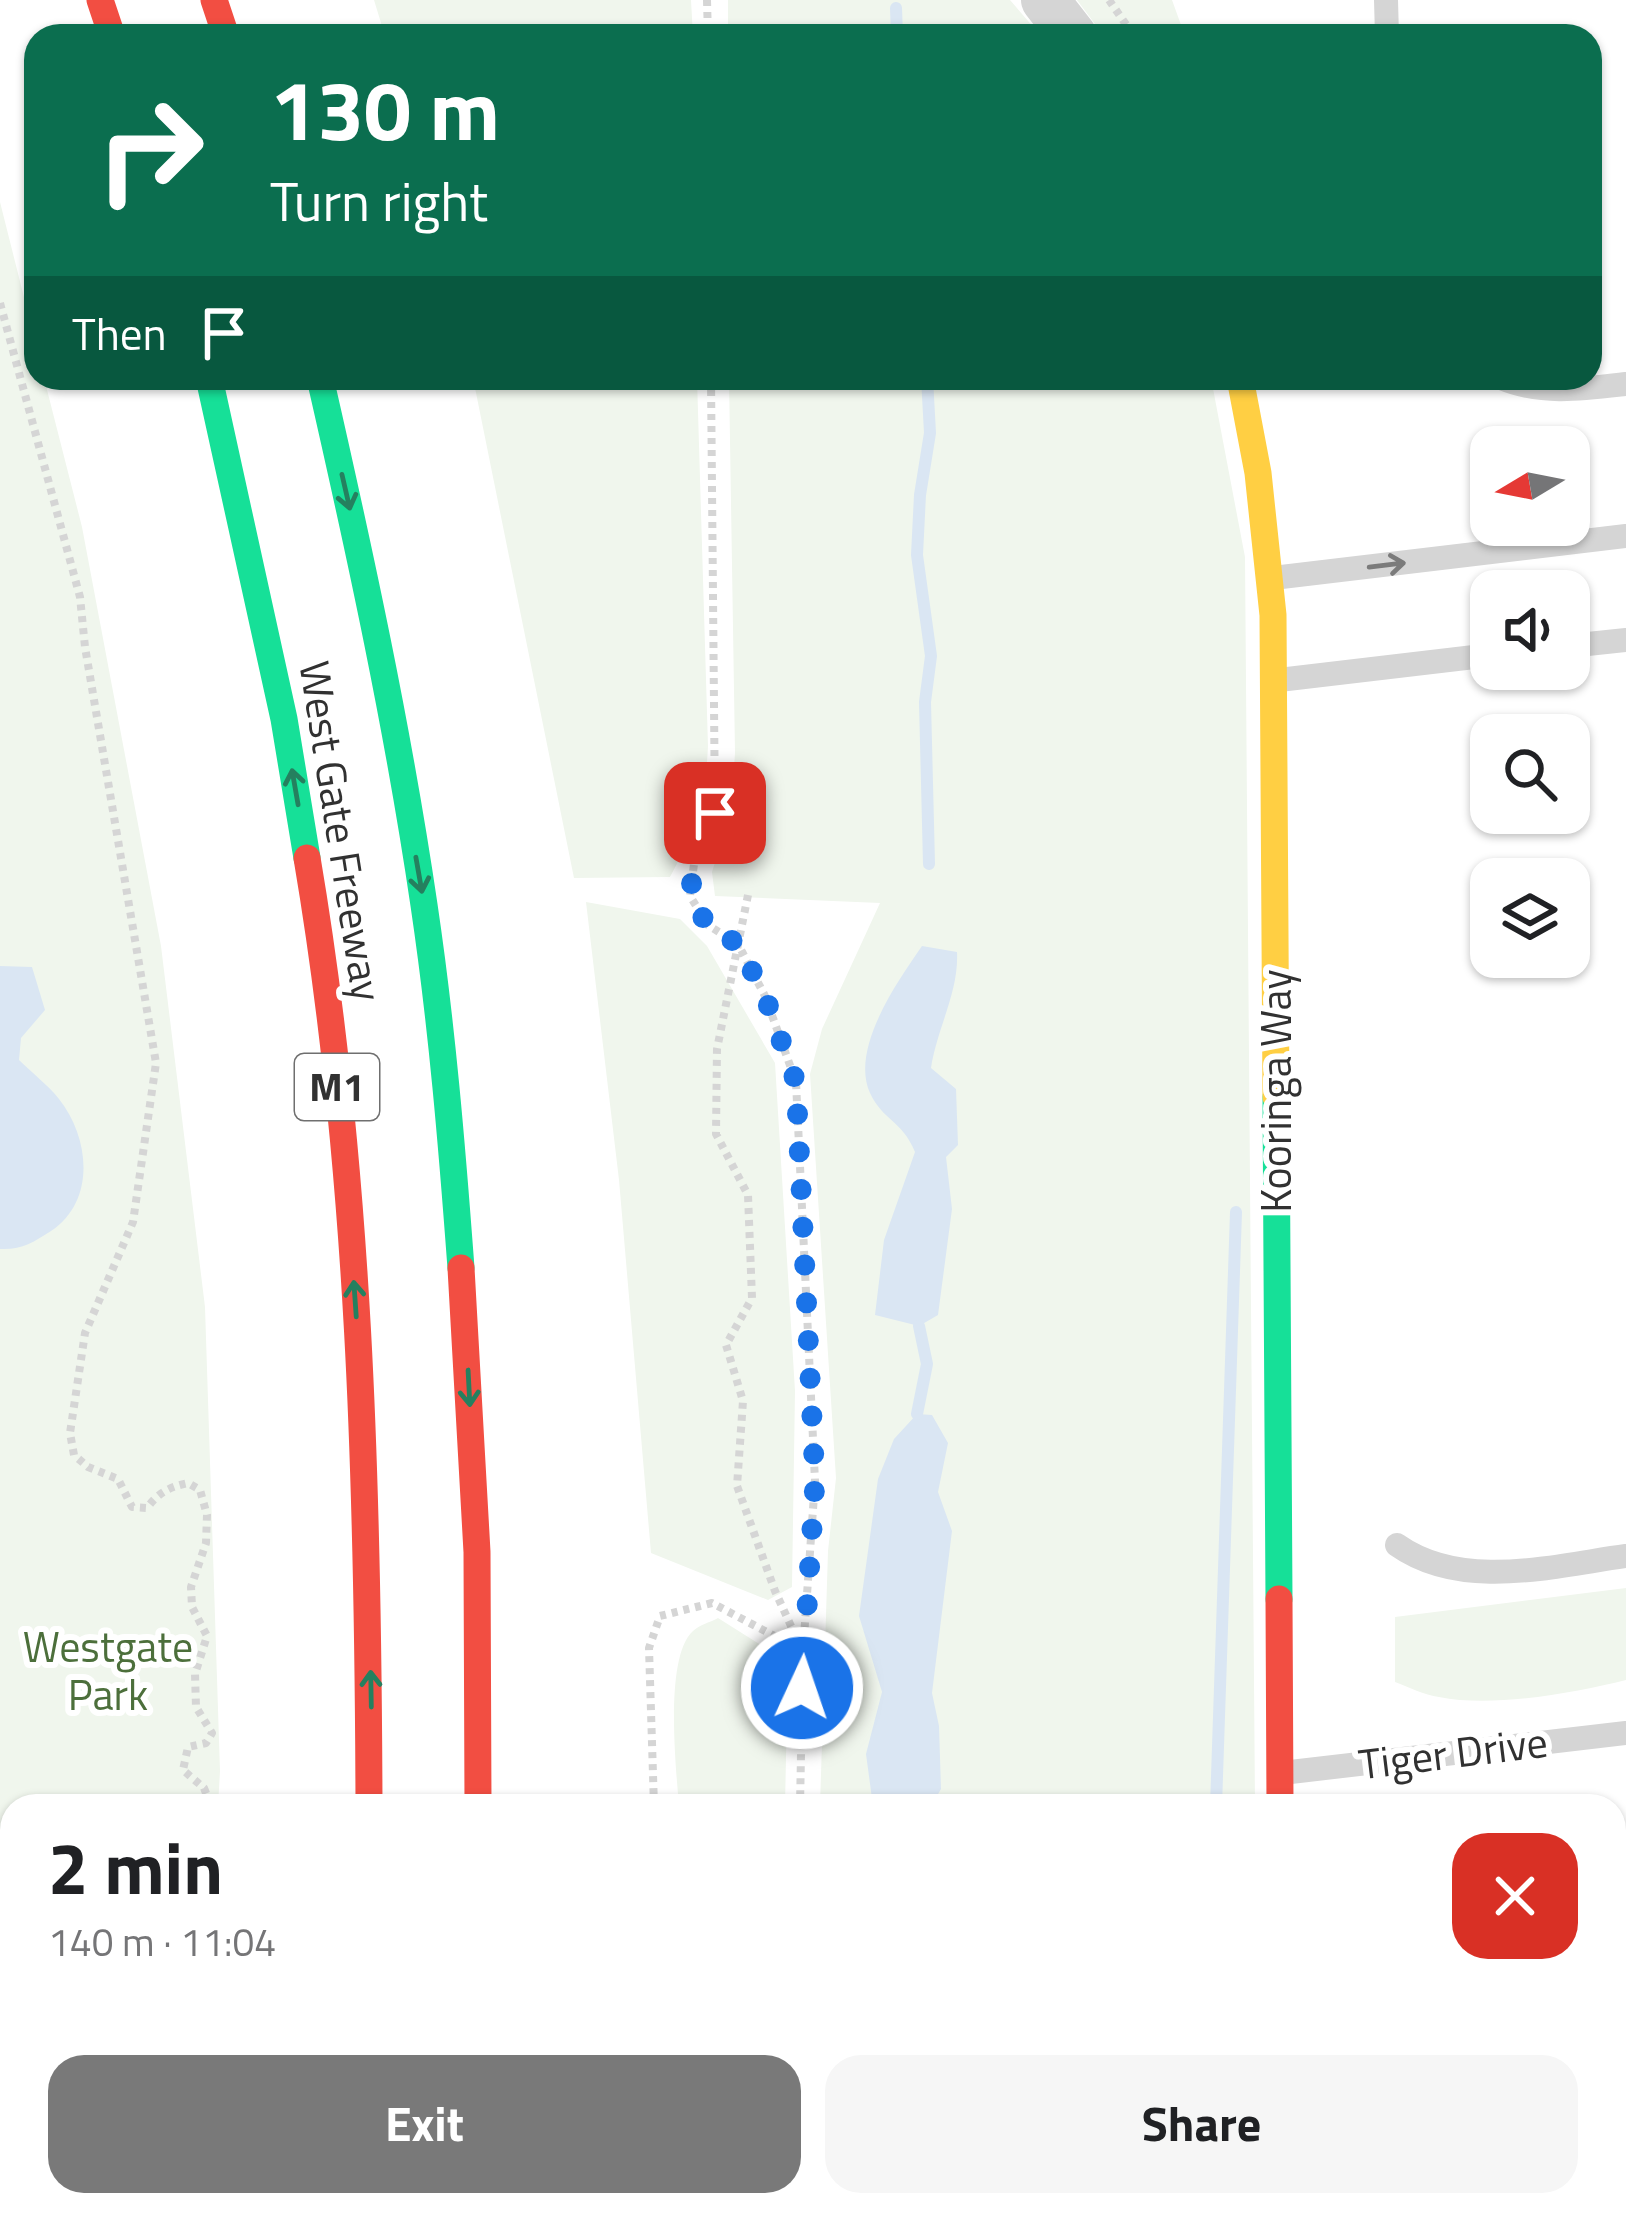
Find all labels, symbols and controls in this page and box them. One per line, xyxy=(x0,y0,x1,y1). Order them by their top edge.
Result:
text: 130 m xyxy=(270,45,500,173)
icon: right xyxy=(72,72,228,228)
text: Turn right xyxy=(270,160,488,242)
text: Then xyxy=(72,299,167,367)
icon: arrive xyxy=(191,300,257,366)
north arrow xyxy=(1470,426,1590,546)
map controls xyxy=(1470,426,1590,978)
one-way arrow xyxy=(336,473,358,511)
one-way arrow xyxy=(1367,553,1406,575)
button: sound xyxy=(1470,570,1590,690)
street label: West Gate Freeway xyxy=(284,656,400,1006)
button: search xyxy=(1470,714,1590,834)
pin xyxy=(664,762,766,864)
one-way arrow xyxy=(283,769,306,808)
icon: arrive xyxy=(682,780,748,846)
one-way arrow xyxy=(409,855,432,894)
button: layers xyxy=(1470,858,1590,978)
street label: Kooringa Way xyxy=(1243,969,1307,1213)
road number: M1 xyxy=(295,1054,379,1120)
one-way arrow xyxy=(343,1280,366,1319)
one-way arrow xyxy=(458,1368,481,1407)
park label: Westgate Park xyxy=(23,1614,193,1726)
position arrow xyxy=(739,1625,865,1751)
one-way arrow xyxy=(360,1670,382,1709)
street label: Tiger Drive xyxy=(1355,1709,1551,1795)
text: 2 min xyxy=(48,1812,223,1922)
button: close xyxy=(1452,1833,1578,1959)
text: 140 m · 11:04 xyxy=(48,1912,276,1971)
button: Exit xyxy=(48,2055,801,2193)
button: Share xyxy=(825,2055,1578,2193)

